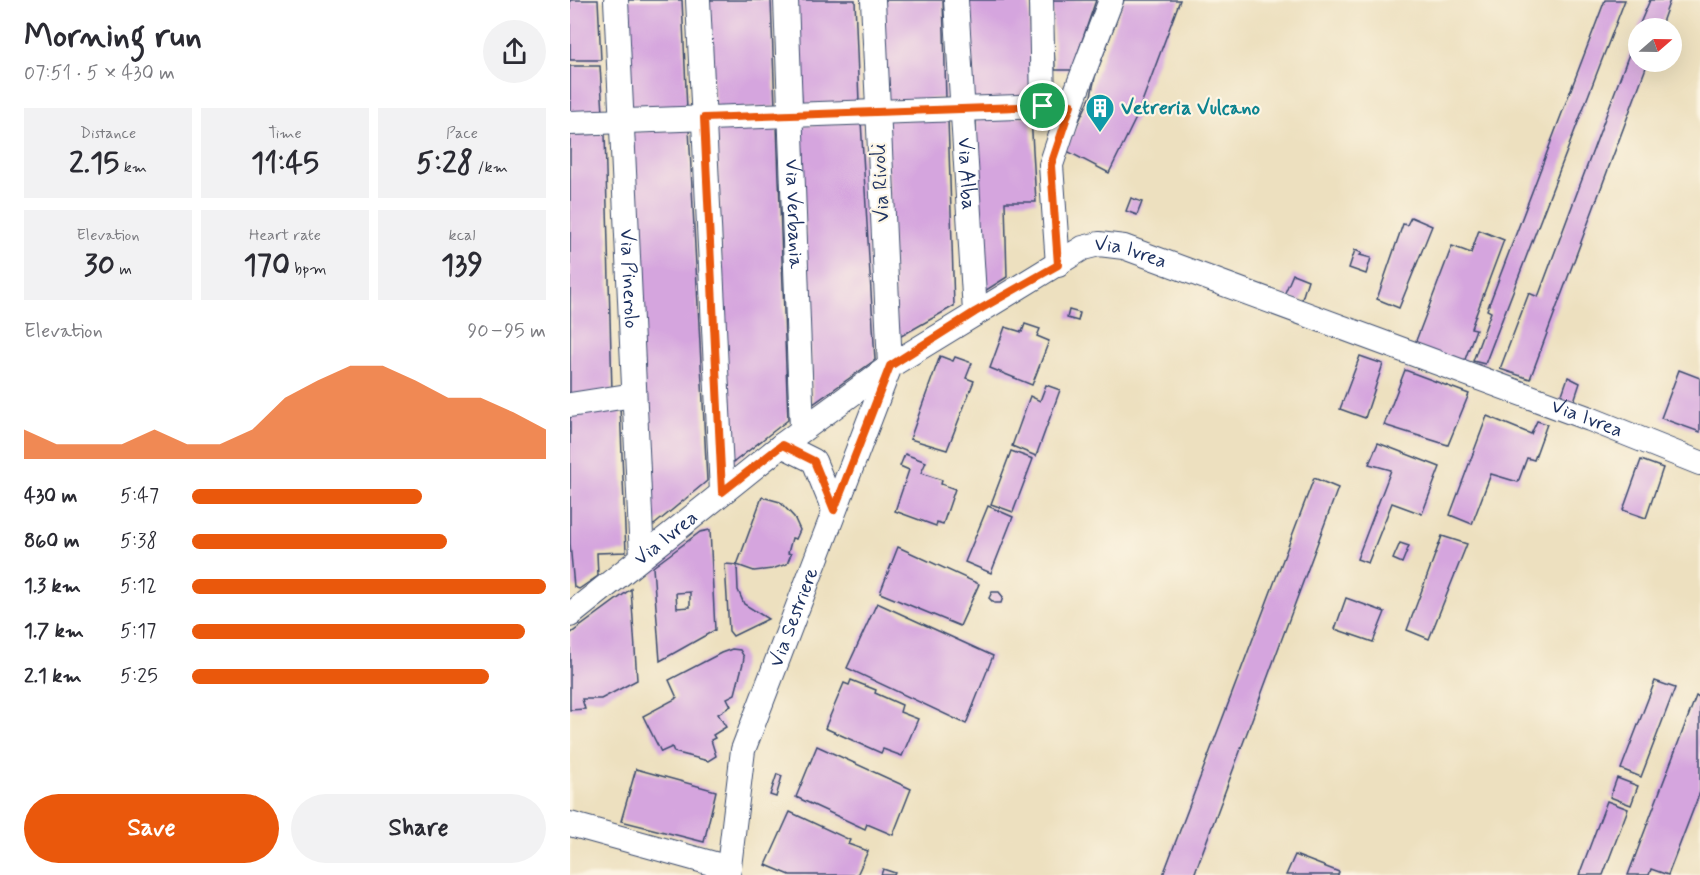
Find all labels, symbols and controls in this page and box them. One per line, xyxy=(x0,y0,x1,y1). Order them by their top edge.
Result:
text: Morning run xyxy=(24,15,202,59)
north arrow xyxy=(1628,18,1682,72)
map controls xyxy=(1628,18,1682,72)
button: share xyxy=(483,20,546,83)
text: 07:51 · 5 × 430 m xyxy=(24,60,175,87)
pin xyxy=(1017,80,1068,131)
icon: arrive xyxy=(1026,89,1059,122)
building icon: Vetreria Vulcano xyxy=(1084,92,1116,134)
place label: Vetreria Vulcano xyxy=(1121,95,1261,122)
text: Distance xyxy=(80,123,136,144)
text: Time xyxy=(268,123,302,144)
text: Pace xyxy=(446,123,478,144)
street label: Via Alba xyxy=(951,137,982,211)
street label: Via Rivoli xyxy=(865,143,897,223)
text: 2.15 xyxy=(69,144,119,183)
text: 11:45 xyxy=(251,144,319,183)
text: 5:28 xyxy=(416,144,473,183)
text: km xyxy=(119,157,147,178)
text: /km xyxy=(473,157,508,178)
street label: Via Verbania xyxy=(778,158,810,270)
text: Elevation xyxy=(77,225,140,246)
text: Heart rate xyxy=(249,225,321,246)
text: kcal xyxy=(449,225,475,246)
street label: Via Pinerolo xyxy=(613,228,645,329)
street label: Via Ivrea xyxy=(1093,230,1171,275)
text: 30 xyxy=(84,246,115,285)
text: 170 xyxy=(243,246,290,285)
text: 139 xyxy=(441,246,483,285)
text: m xyxy=(115,259,132,280)
text: bpm xyxy=(290,259,327,280)
text: Elevation xyxy=(24,318,103,345)
text: 90–95 m xyxy=(468,318,546,345)
street label: Via Ivrea xyxy=(1547,392,1627,444)
text: 430 m xyxy=(24,483,77,510)
text: 5:47 xyxy=(120,483,159,510)
street label: Via Ivrea xyxy=(628,504,704,572)
text: 860 m xyxy=(24,528,80,555)
text: 5:38 xyxy=(120,528,157,555)
street label: Via Sestriere xyxy=(762,563,825,671)
text: 1.3 km xyxy=(24,573,81,600)
text: 5:12 xyxy=(120,573,157,600)
text: 1.7 km xyxy=(24,618,84,645)
text: 5:17 xyxy=(120,618,156,645)
text: 2.1 km xyxy=(24,663,81,690)
text: 5:25 xyxy=(120,663,158,690)
button: Save xyxy=(24,794,279,863)
button: Share xyxy=(291,794,546,863)

